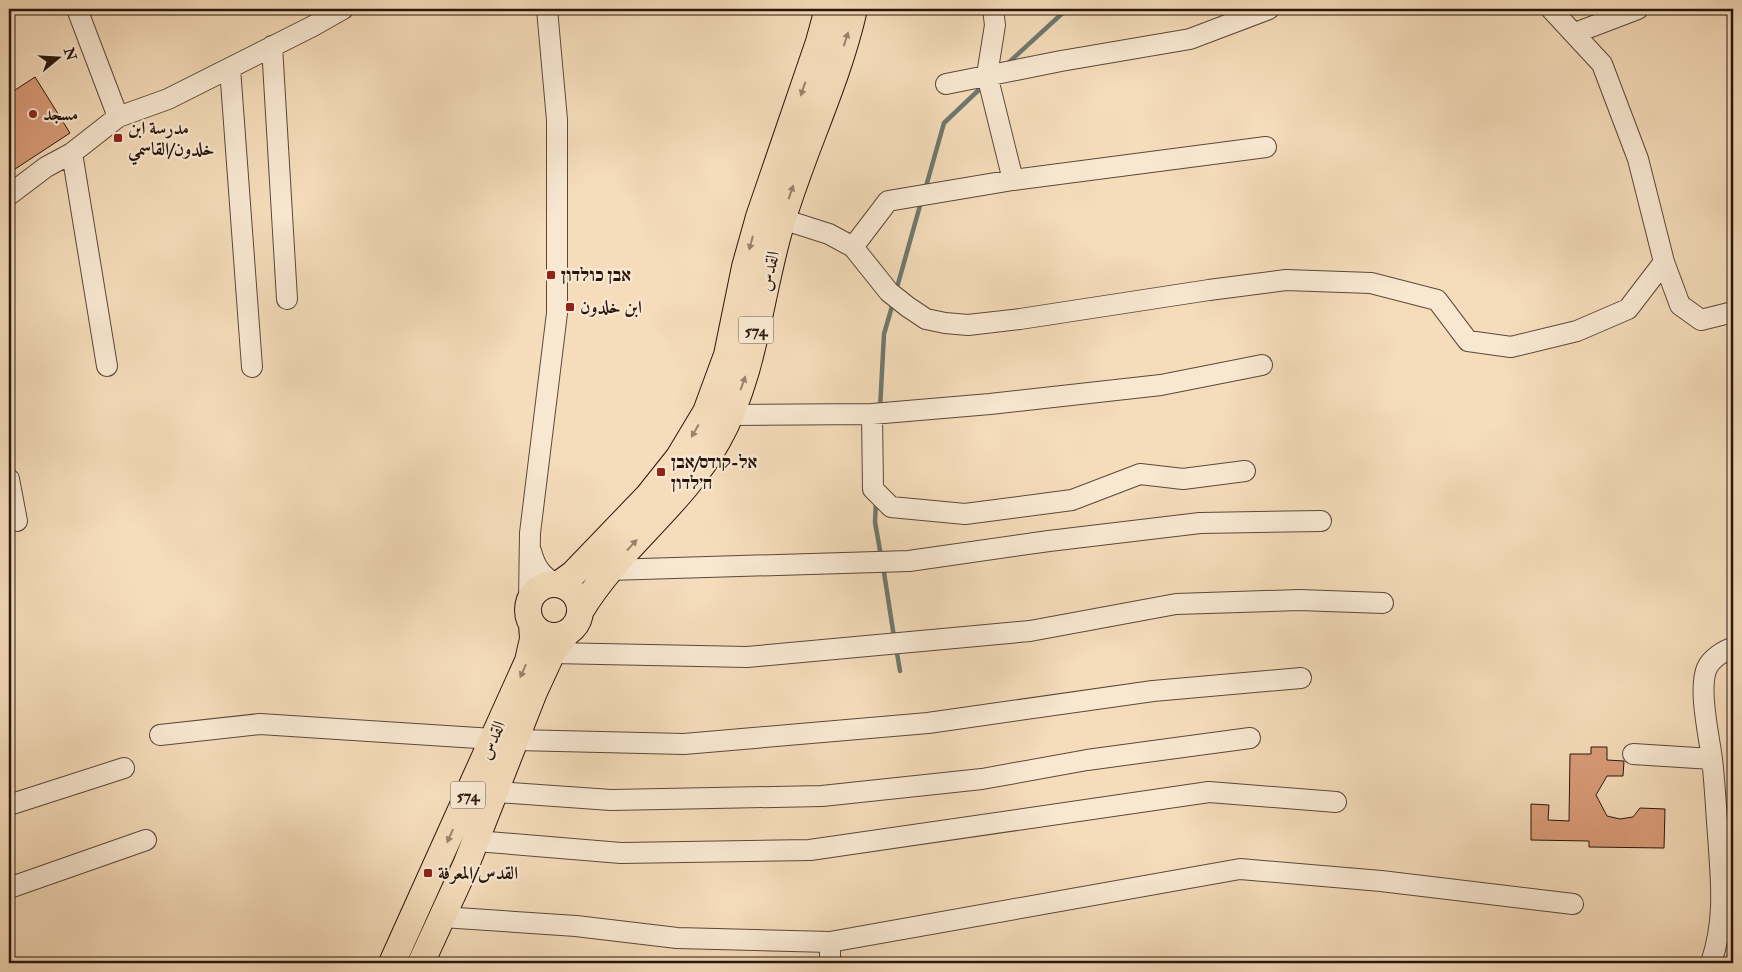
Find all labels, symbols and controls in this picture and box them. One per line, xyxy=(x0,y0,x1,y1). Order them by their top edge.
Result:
one-way arrow xyxy=(842,31,850,46)
north arrow xyxy=(32,32,82,82)
text: N xyxy=(60,45,80,63)
one-way arrow xyxy=(799,81,806,96)
place label: مسجد xyxy=(43,103,78,126)
marker: مسجد xyxy=(27,108,39,120)
place label: مدرسة ابن خلدون/القاسمي xyxy=(128,117,214,166)
marker: مدرسة ابن خلدون/القاسمي xyxy=(112,132,124,144)
one-way arrow xyxy=(787,184,795,199)
one-way arrow xyxy=(747,235,755,250)
street label: القدس xyxy=(754,249,785,293)
place label: אבן כולדון xyxy=(561,264,631,287)
marker: אבן כולדון xyxy=(545,269,557,281)
place label: ابن خلدون xyxy=(580,296,642,319)
marker: ابن خلدون xyxy=(564,301,576,313)
road number: 574 xyxy=(738,316,774,344)
one-way arrow xyxy=(739,375,747,390)
one-way arrow xyxy=(690,424,699,437)
place label: אל-קודס/אבן ח׳לדון xyxy=(671,451,758,495)
marker: אל-קודס/אבן ח׳לדון xyxy=(655,466,667,478)
one-way arrow xyxy=(626,539,638,551)
one-way arrow xyxy=(519,664,527,678)
street label: القدس xyxy=(474,717,511,763)
road number: 574 xyxy=(450,782,486,808)
one-way arrow xyxy=(445,829,453,843)
place label: القدس/المعرفة xyxy=(438,862,518,885)
marker: القدس/المعرفة xyxy=(422,867,434,879)

